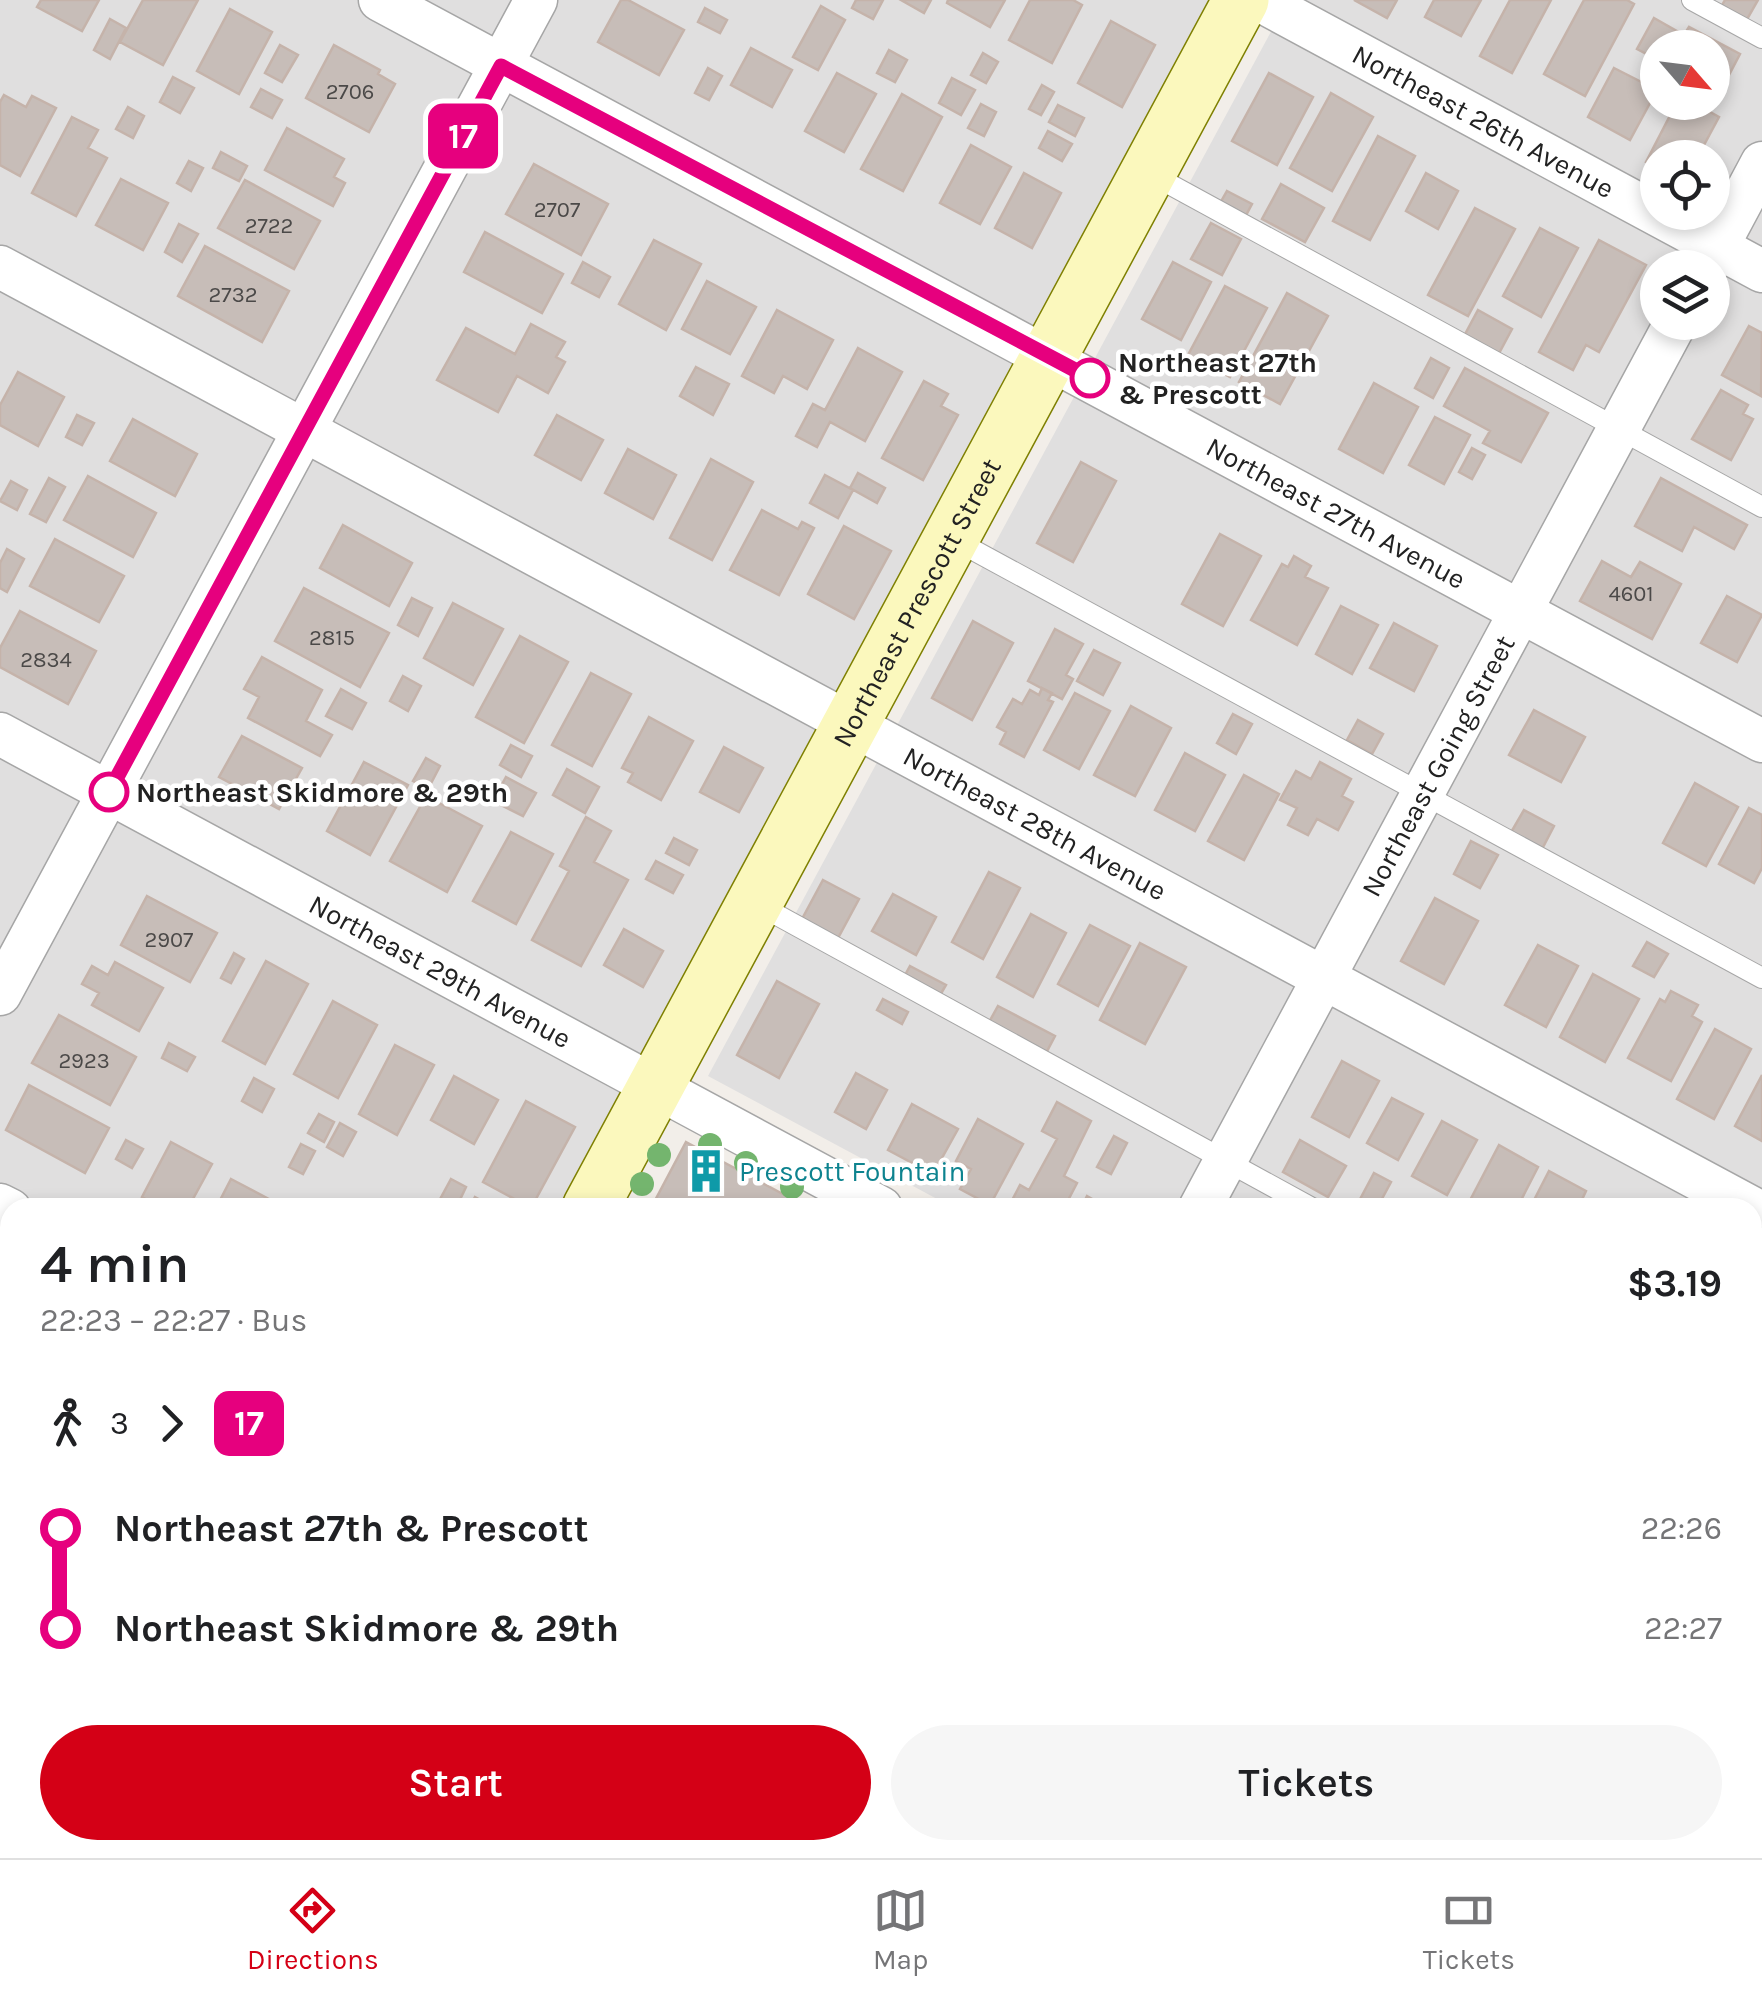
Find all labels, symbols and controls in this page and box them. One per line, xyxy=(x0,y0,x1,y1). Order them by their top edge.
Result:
north arrow xyxy=(1640,30,1730,120)
map controls xyxy=(1640,30,1730,340)
street label: Northeast 26th Avenue xyxy=(1347,38,1620,205)
house number: 2706 xyxy=(326,79,374,105)
line badge: 17 xyxy=(418,104,508,168)
text: 17 xyxy=(448,116,478,157)
button: locate xyxy=(1640,140,1730,230)
house number: 2707 xyxy=(534,197,580,223)
house number: 2722 xyxy=(245,213,293,239)
button: layers xyxy=(1640,250,1730,340)
house number: 2732 xyxy=(209,282,257,308)
place label: Northeast 27th & Prescott xyxy=(1118,346,1317,411)
marker: Northeast 27th & Prescott xyxy=(1071,359,1109,397)
street label: Northeast 27th Avenue xyxy=(1201,430,1471,596)
street label: Northeast Prescott Street xyxy=(826,453,1008,753)
house number: 4601 xyxy=(1608,581,1654,607)
house number: 2815 xyxy=(309,625,355,651)
street label: Northeast Going Street xyxy=(1354,630,1522,902)
house number: 2834 xyxy=(20,647,72,673)
street label: Northeast 28th Avenue xyxy=(898,739,1172,907)
marker: Northeast Skidmore & 29th xyxy=(90,773,128,811)
place label: Northeast Skidmore & 29th xyxy=(136,776,508,809)
street label: Northeast 29th Avenue xyxy=(303,888,577,1055)
house number: 2907 xyxy=(145,927,193,953)
house number: 2923 xyxy=(58,1048,110,1074)
building icon: Prescott Fountain xyxy=(682,1147,730,1195)
place label: Prescott Fountain xyxy=(739,1155,965,1188)
text: 4 min xyxy=(40,1232,189,1296)
text: $3.19 xyxy=(1627,1261,1722,1306)
text: 22:23 – 22:27 · Bus xyxy=(40,1302,307,1339)
icon: walk xyxy=(40,1396,95,1451)
icon: forward xyxy=(144,1396,199,1451)
text: 17 xyxy=(234,1403,264,1444)
text: 3 xyxy=(110,1405,129,1442)
text: Northeast 27th & Prescott xyxy=(114,1506,589,1551)
text: 22:26 xyxy=(1641,1510,1722,1547)
text: Northeast Skidmore & 29th xyxy=(114,1606,619,1651)
text: 22:27 xyxy=(1644,1610,1722,1647)
button: Start xyxy=(40,1725,871,1840)
button: Tickets xyxy=(891,1725,1722,1840)
tab: Directions xyxy=(247,1883,379,1976)
tab: Map xyxy=(873,1883,928,1976)
tab: Tickets xyxy=(1423,1883,1515,1976)

